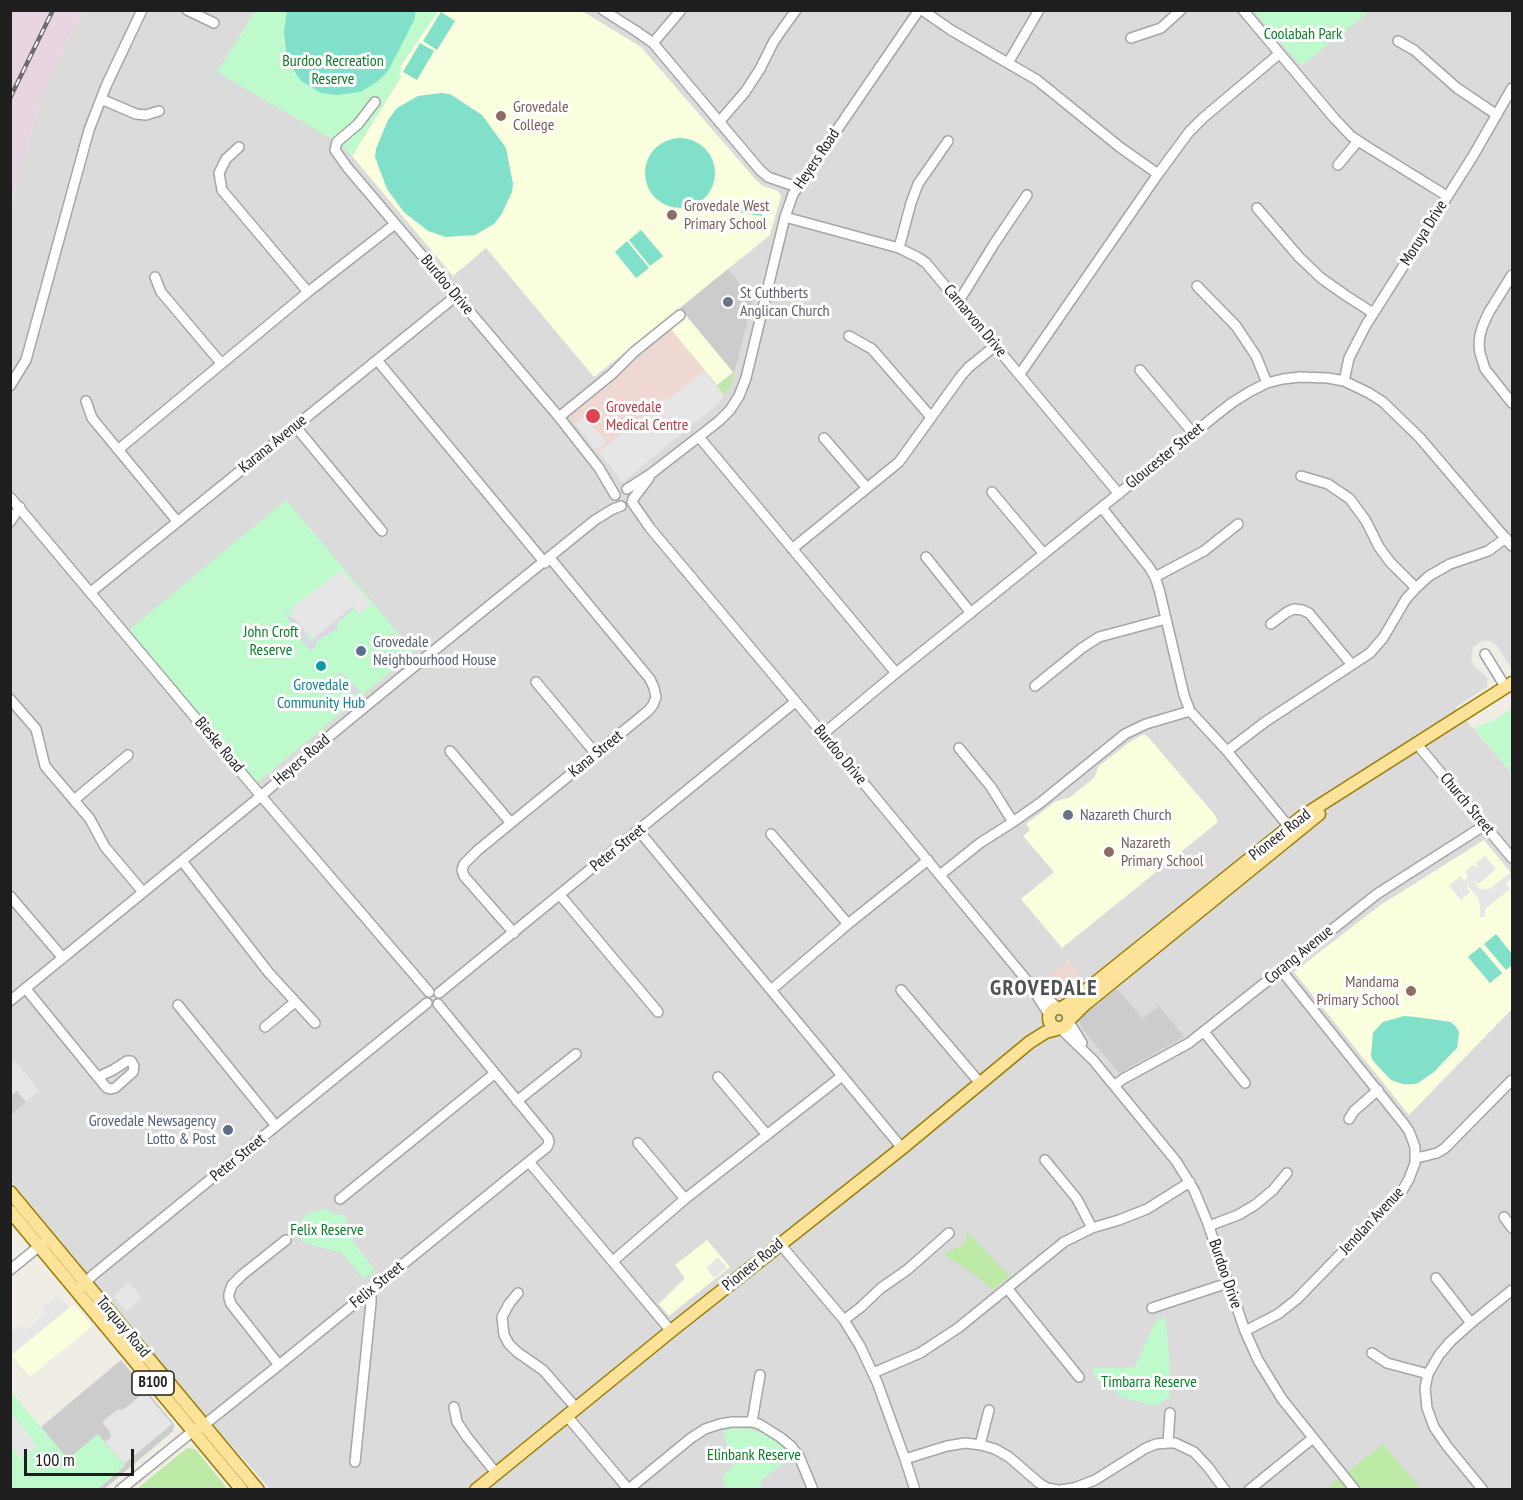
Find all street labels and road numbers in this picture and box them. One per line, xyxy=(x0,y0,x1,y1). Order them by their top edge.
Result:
street label: Heyers Road xyxy=(790,125,844,193)
street label: Moruya Drive xyxy=(1396,197,1452,269)
street label: Burdoo Drive xyxy=(416,251,478,319)
street label: Carnarvon Drive xyxy=(939,281,1011,361)
street label: Karana Avenue xyxy=(235,411,311,477)
street label: Gloucester Street xyxy=(1122,419,1208,493)
street label: Bieske Road xyxy=(190,713,248,777)
street label: Burdoo Drive xyxy=(809,721,871,789)
street label: Kana Street xyxy=(565,726,627,782)
street label: Heyers Road xyxy=(270,730,334,790)
street label: Church Street xyxy=(1436,769,1498,839)
street label: Pioneer Road xyxy=(1245,805,1315,865)
street label: Peter Street xyxy=(587,820,649,876)
street label: Corang Avenue xyxy=(1261,922,1337,988)
street label: Peter Street xyxy=(207,1130,269,1186)
street label: Jenolan Avenue xyxy=(1336,1183,1408,1259)
street label: Pioneer Road xyxy=(719,1235,787,1295)
street label: Burdoo Drive xyxy=(1204,1237,1246,1311)
street label: Felix Street xyxy=(346,1258,408,1312)
street label: Torquay Road xyxy=(92,1293,154,1361)
road number: B100 xyxy=(132,1371,174,1395)

